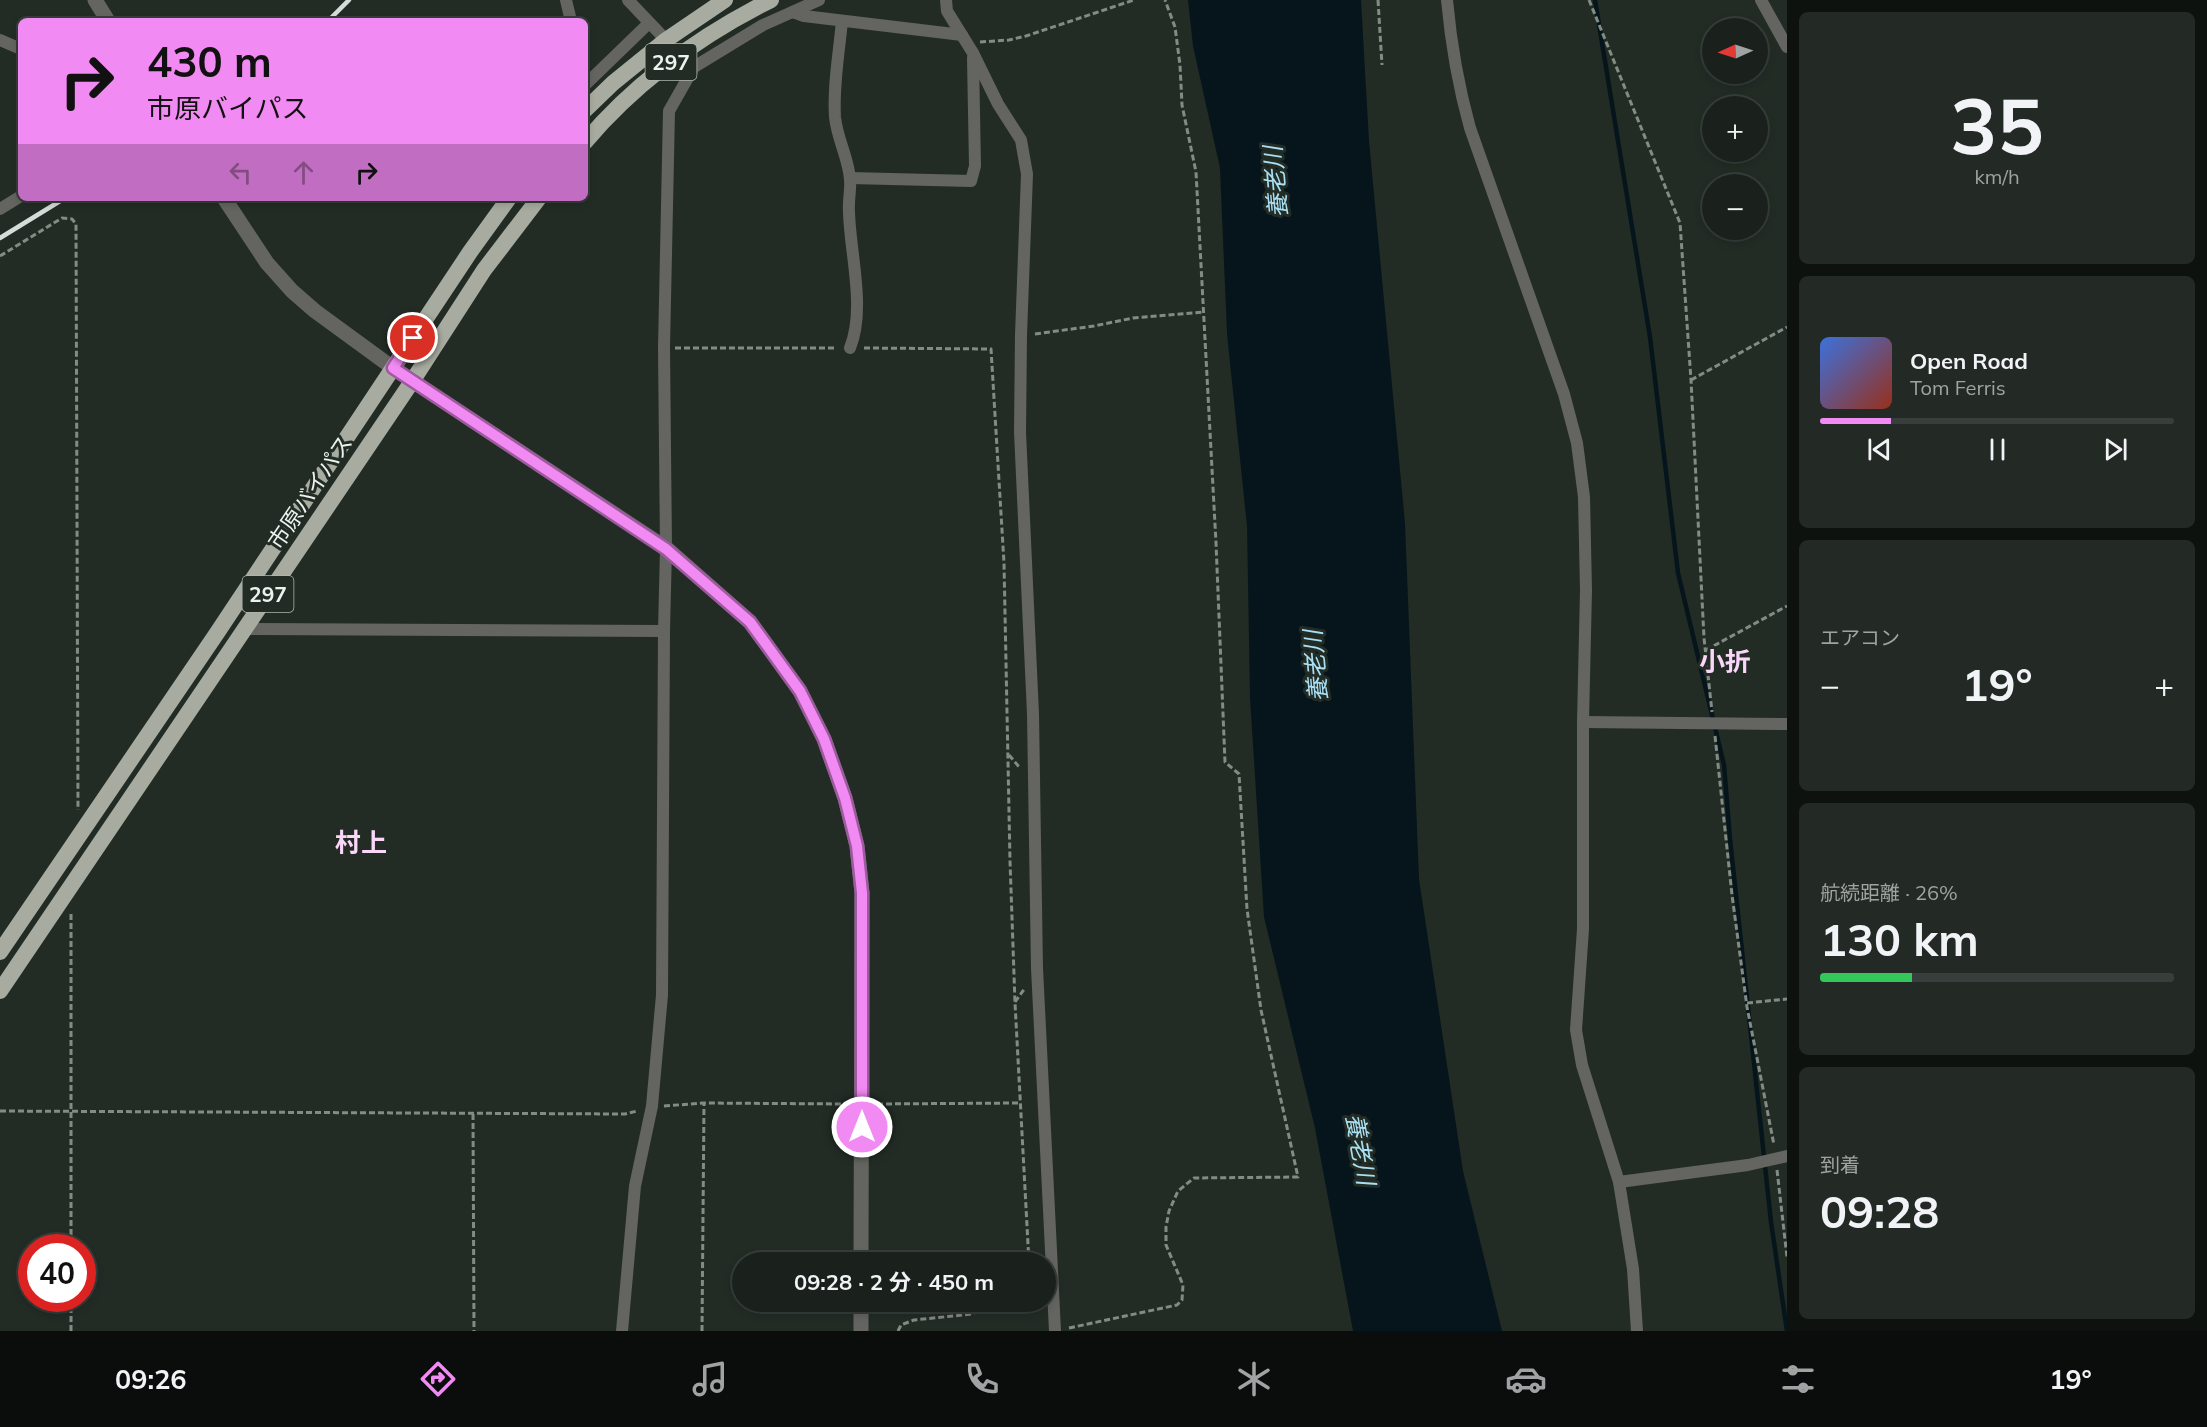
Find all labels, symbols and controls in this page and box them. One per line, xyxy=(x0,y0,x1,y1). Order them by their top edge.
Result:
north arrow xyxy=(1702,18,1768,84)
map controls xyxy=(1702,18,1768,240)
text: 430 m xyxy=(147,35,272,88)
icon: right xyxy=(48,42,126,120)
road number: 297 xyxy=(646,44,696,80)
text: 35 xyxy=(1950,76,2044,174)
text: 市原バイパス xyxy=(147,91,308,125)
button: + xyxy=(1702,96,1768,162)
water label: 養老川 xyxy=(1257,142,1293,219)
icon: left xyxy=(224,156,257,189)
icon: ahead xyxy=(287,156,320,189)
icon: right xyxy=(350,156,383,189)
text: km/h xyxy=(1974,164,2020,189)
button: − xyxy=(1702,174,1768,240)
pin xyxy=(387,312,438,363)
icon: arrive xyxy=(396,321,429,354)
text: Open Road xyxy=(1910,347,2028,375)
text: Tom Ferris xyxy=(1910,375,2006,400)
street label: 市原バイパス xyxy=(262,430,358,554)
icon: previous xyxy=(1863,433,1896,466)
icon: pause xyxy=(1981,433,2014,466)
icon: next xyxy=(2099,433,2132,466)
road number: 297 xyxy=(242,576,294,612)
text: エアコン xyxy=(1820,625,1900,650)
water label: 養老川 xyxy=(1297,626,1333,703)
district label: 小折 xyxy=(1699,645,1751,678)
text: 19° xyxy=(1961,656,2033,712)
text: − xyxy=(1820,664,1840,705)
text: + xyxy=(2154,664,2174,705)
district label: 村上 xyxy=(335,826,387,859)
text: 航続距離 · 26% xyxy=(1820,880,1958,905)
text: 130 km xyxy=(1820,911,1979,967)
position arrow xyxy=(830,1095,894,1159)
water label: 養老川 xyxy=(1340,1111,1383,1190)
text: 到着 xyxy=(1820,1152,1860,1177)
text: 09:28 xyxy=(1820,1183,1939,1239)
speed limit sign: 40 xyxy=(18,1234,96,1312)
text: 09:28 · 2 分 · 450 m xyxy=(794,1268,994,1296)
icon: directions xyxy=(417,1358,459,1400)
icon: music xyxy=(689,1358,731,1400)
icon: phone xyxy=(961,1358,1003,1400)
icon: climate xyxy=(1233,1358,1275,1400)
icon: car xyxy=(1505,1358,1547,1400)
icon: filters xyxy=(1777,1358,1819,1400)
text: 09:26 xyxy=(115,1362,187,1396)
text: 19° xyxy=(2049,1362,2092,1396)

